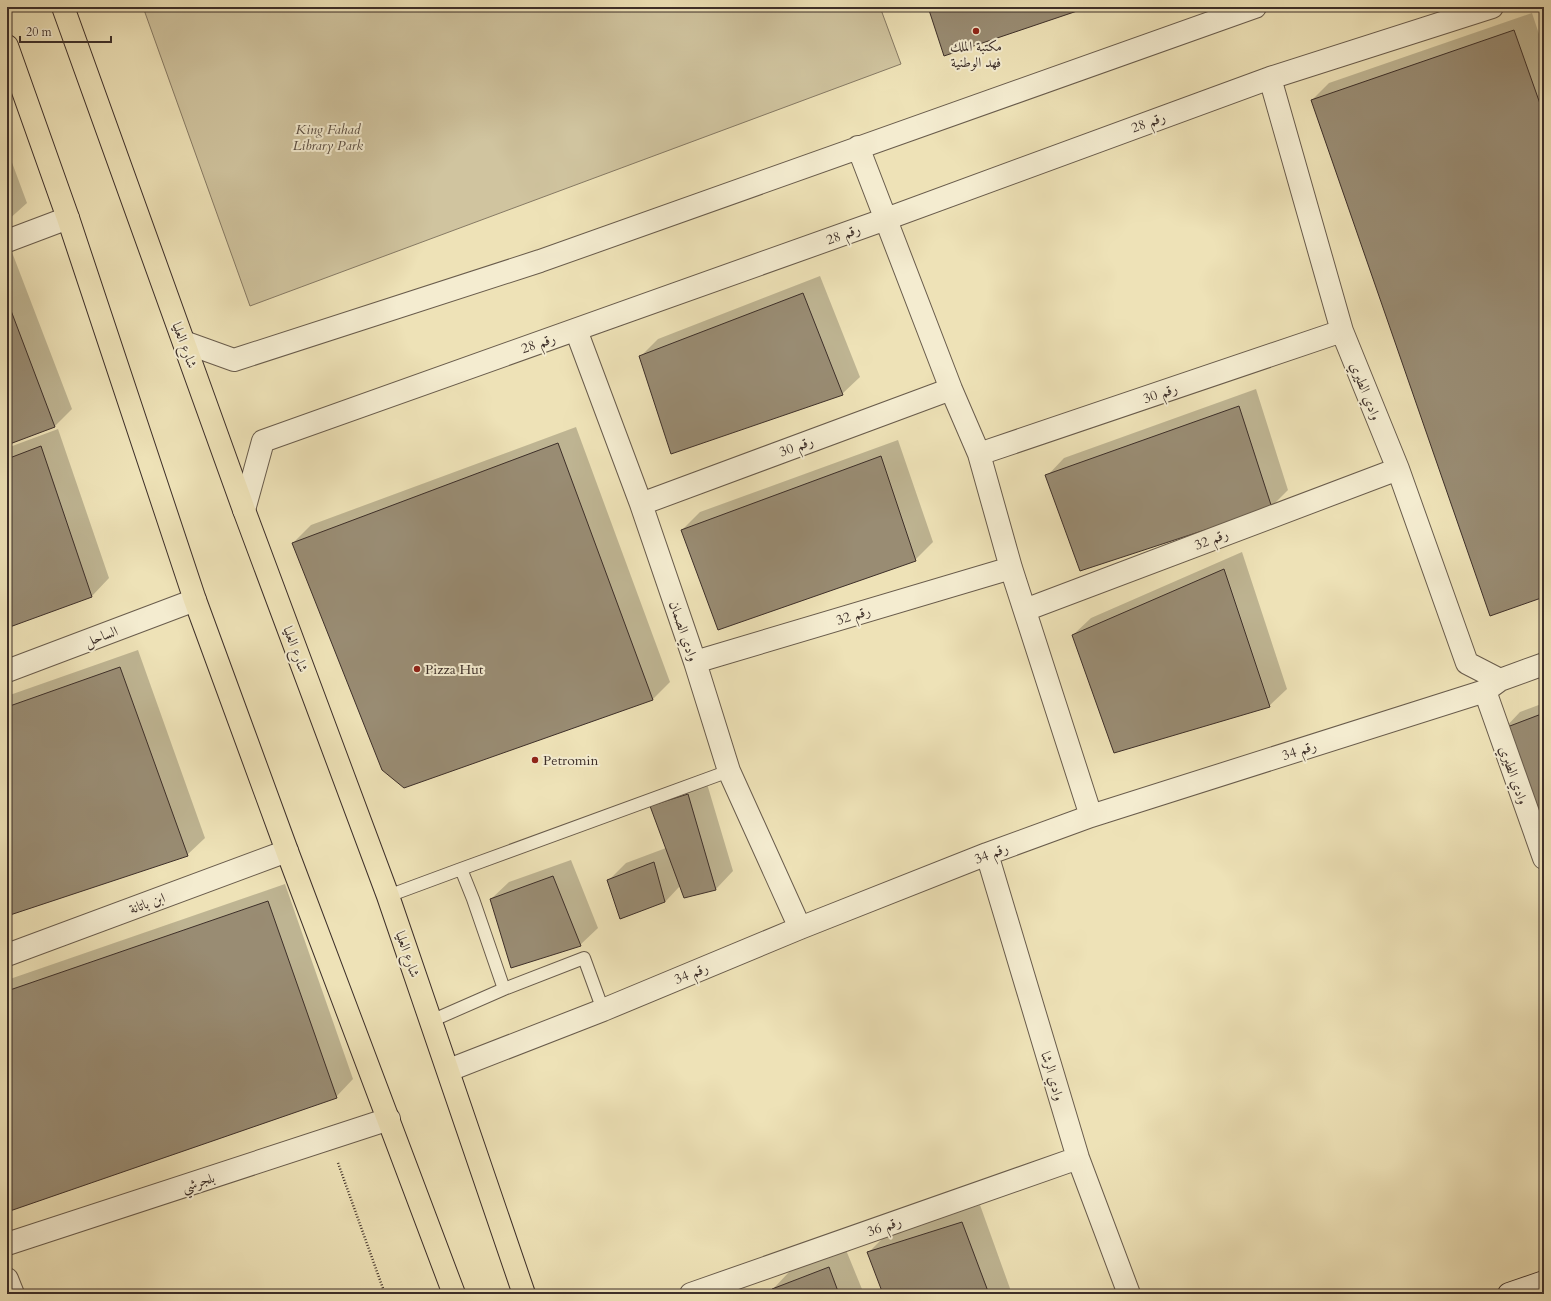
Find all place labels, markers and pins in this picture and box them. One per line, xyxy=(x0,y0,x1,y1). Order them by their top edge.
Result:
marker: مكتبة الملك فهد الوطنية xyxy=(971,26,981,36)
place label: مكتبة الملك فهد الوطنية xyxy=(950,37,1002,72)
place label: Pizza Hut xyxy=(425,660,484,679)
marker: Pizza Hut xyxy=(412,664,422,674)
place label: Petromin xyxy=(543,751,599,770)
marker: Petromin xyxy=(530,755,540,765)

